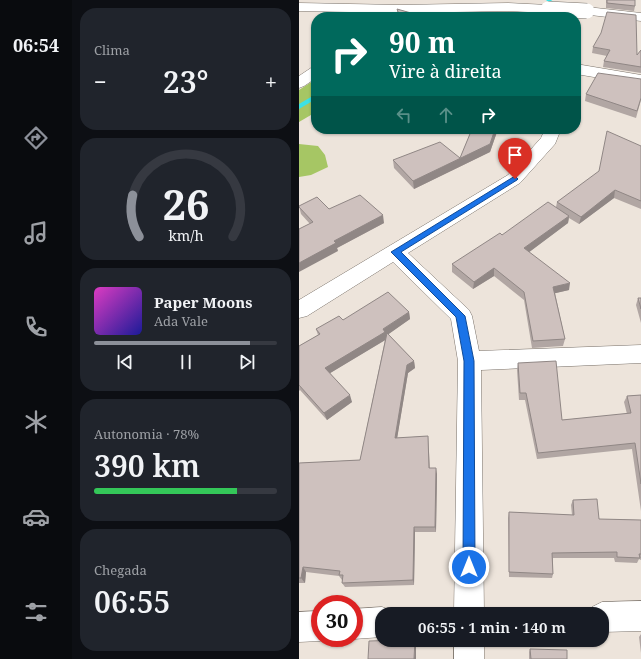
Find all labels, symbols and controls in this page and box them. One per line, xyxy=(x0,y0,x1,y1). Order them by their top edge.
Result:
text: 90 m xyxy=(389,23,456,61)
icon: right xyxy=(323,28,375,80)
text: 06:54 xyxy=(13,33,59,57)
text: Clima xyxy=(94,41,130,59)
text: Vire à direita xyxy=(389,59,502,83)
text: 23° xyxy=(163,61,209,102)
text: − xyxy=(94,66,107,96)
text: + xyxy=(265,66,277,96)
icon: left xyxy=(393,104,415,126)
icon: ahead xyxy=(435,104,457,126)
icon: right xyxy=(477,104,499,126)
icon: directions xyxy=(22,124,50,152)
pin xyxy=(498,138,532,179)
icon: arrive xyxy=(504,144,526,166)
text: 26 xyxy=(162,176,209,232)
icon: music xyxy=(22,219,50,247)
text: km/h xyxy=(168,226,203,245)
text: Paper Moons xyxy=(154,292,253,312)
text: Ada Vale xyxy=(154,312,208,330)
icon: phone xyxy=(22,313,50,341)
icon: previous xyxy=(114,351,136,373)
icon: pause xyxy=(175,351,197,373)
icon: next xyxy=(236,351,258,373)
icon: climate xyxy=(22,408,50,436)
text: Autonomia · 78% xyxy=(94,425,199,443)
text: 390 km xyxy=(94,445,200,486)
icon: car xyxy=(22,503,50,531)
position arrow xyxy=(448,546,490,588)
text: Chegada xyxy=(94,561,147,579)
text: 06:55 xyxy=(94,581,170,622)
speed limit sign: 30 xyxy=(311,595,363,647)
icon: filters xyxy=(22,598,50,626)
text: 06:55 · 1 min · 140 m xyxy=(418,617,566,637)

